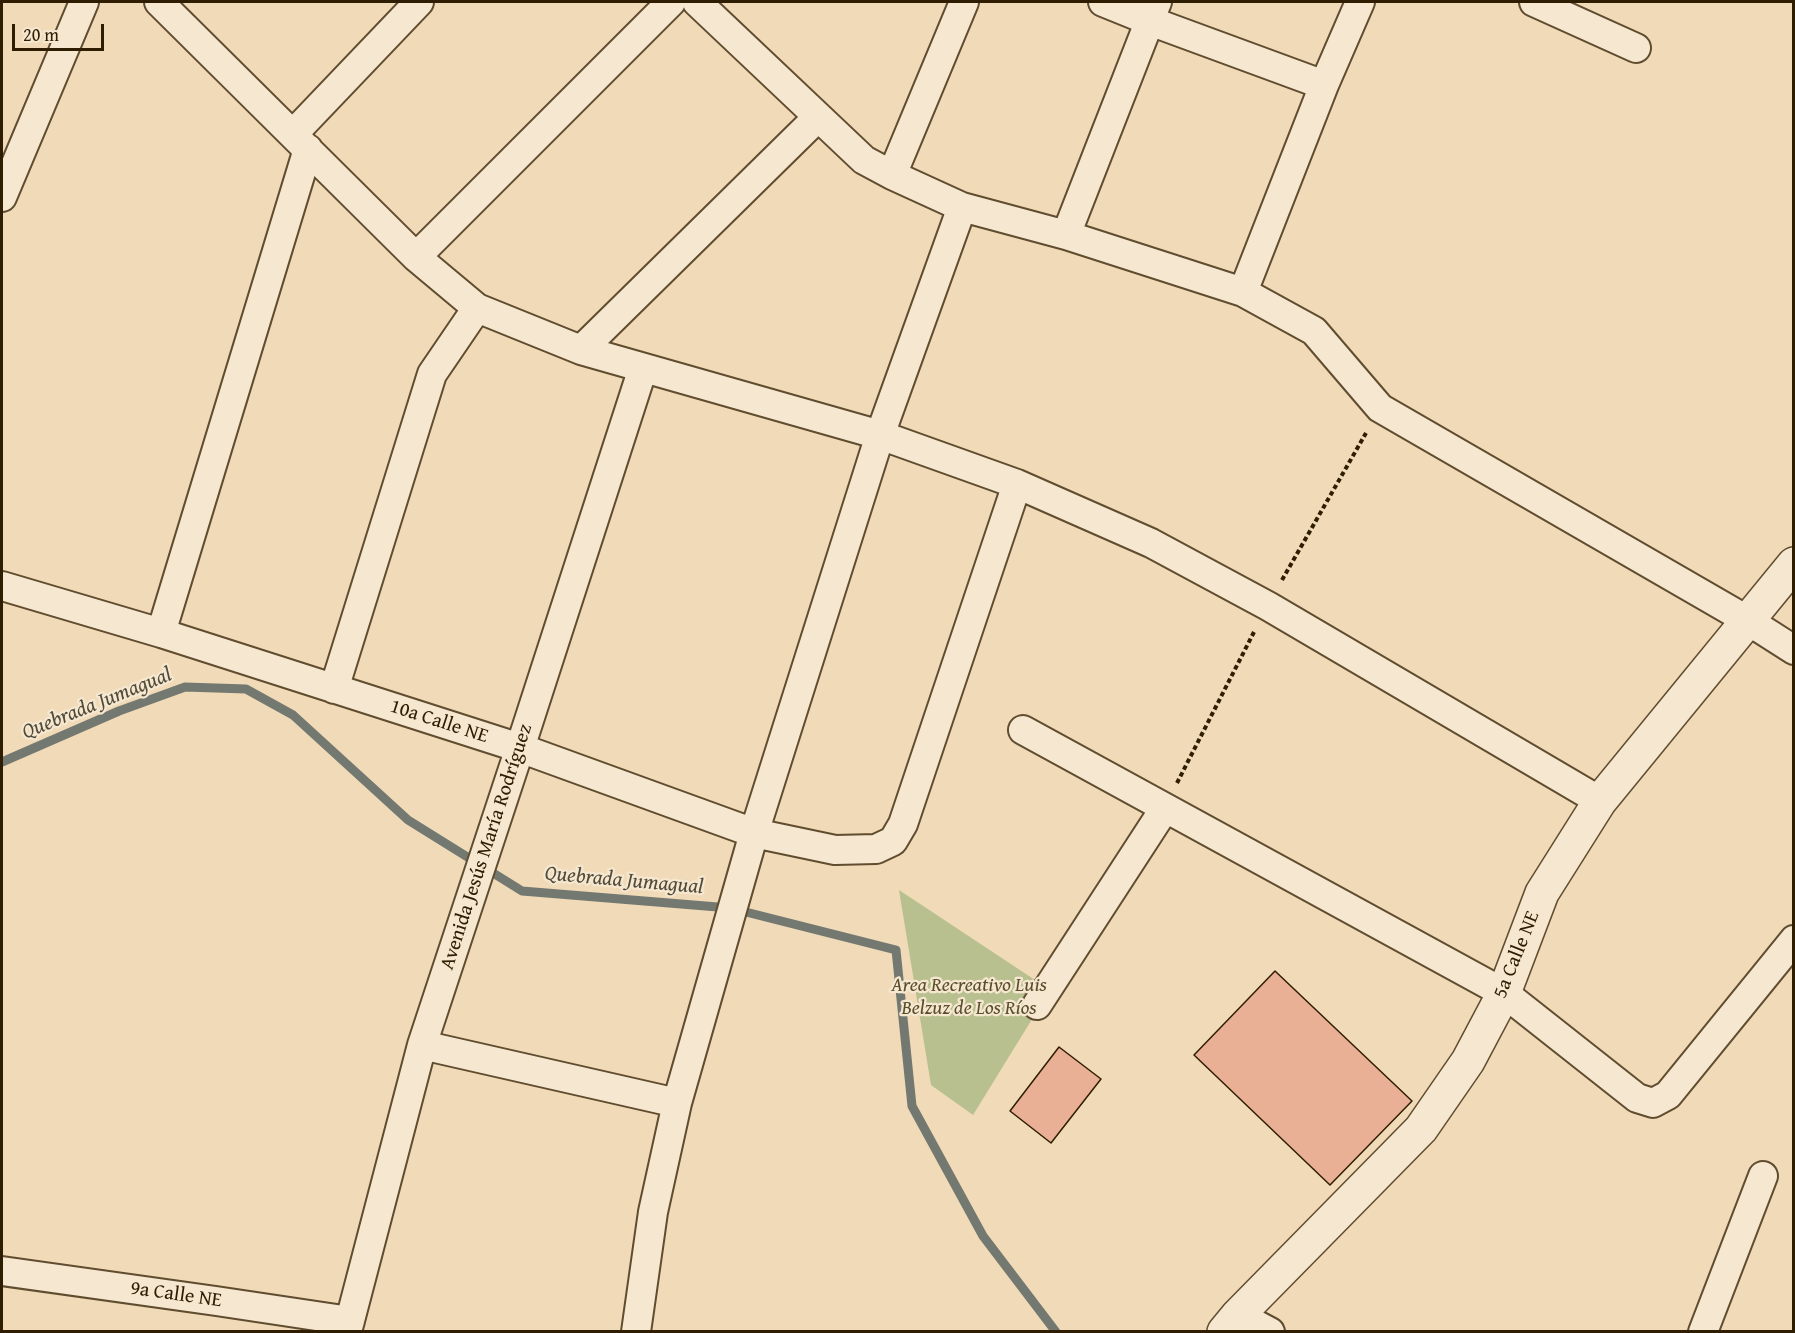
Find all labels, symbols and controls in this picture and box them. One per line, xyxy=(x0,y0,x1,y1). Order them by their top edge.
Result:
scale bar xyxy=(15,12,106,50)
text: 20 m xyxy=(23,21,59,48)
water label: Quebrada Jumagual xyxy=(19,663,175,745)
street label: 10a Calle NE xyxy=(387,695,491,749)
street label: Avenida Jesús María Rodríguez xyxy=(436,721,538,973)
water label: Quebrada Jumagual xyxy=(544,862,704,900)
street label: 5a Calle NE xyxy=(1489,908,1545,1002)
park label: Area Recreativo Luis Belzuz de Los Ríos xyxy=(891,974,1047,1021)
street label: 9a Calle NE xyxy=(129,1277,223,1313)

